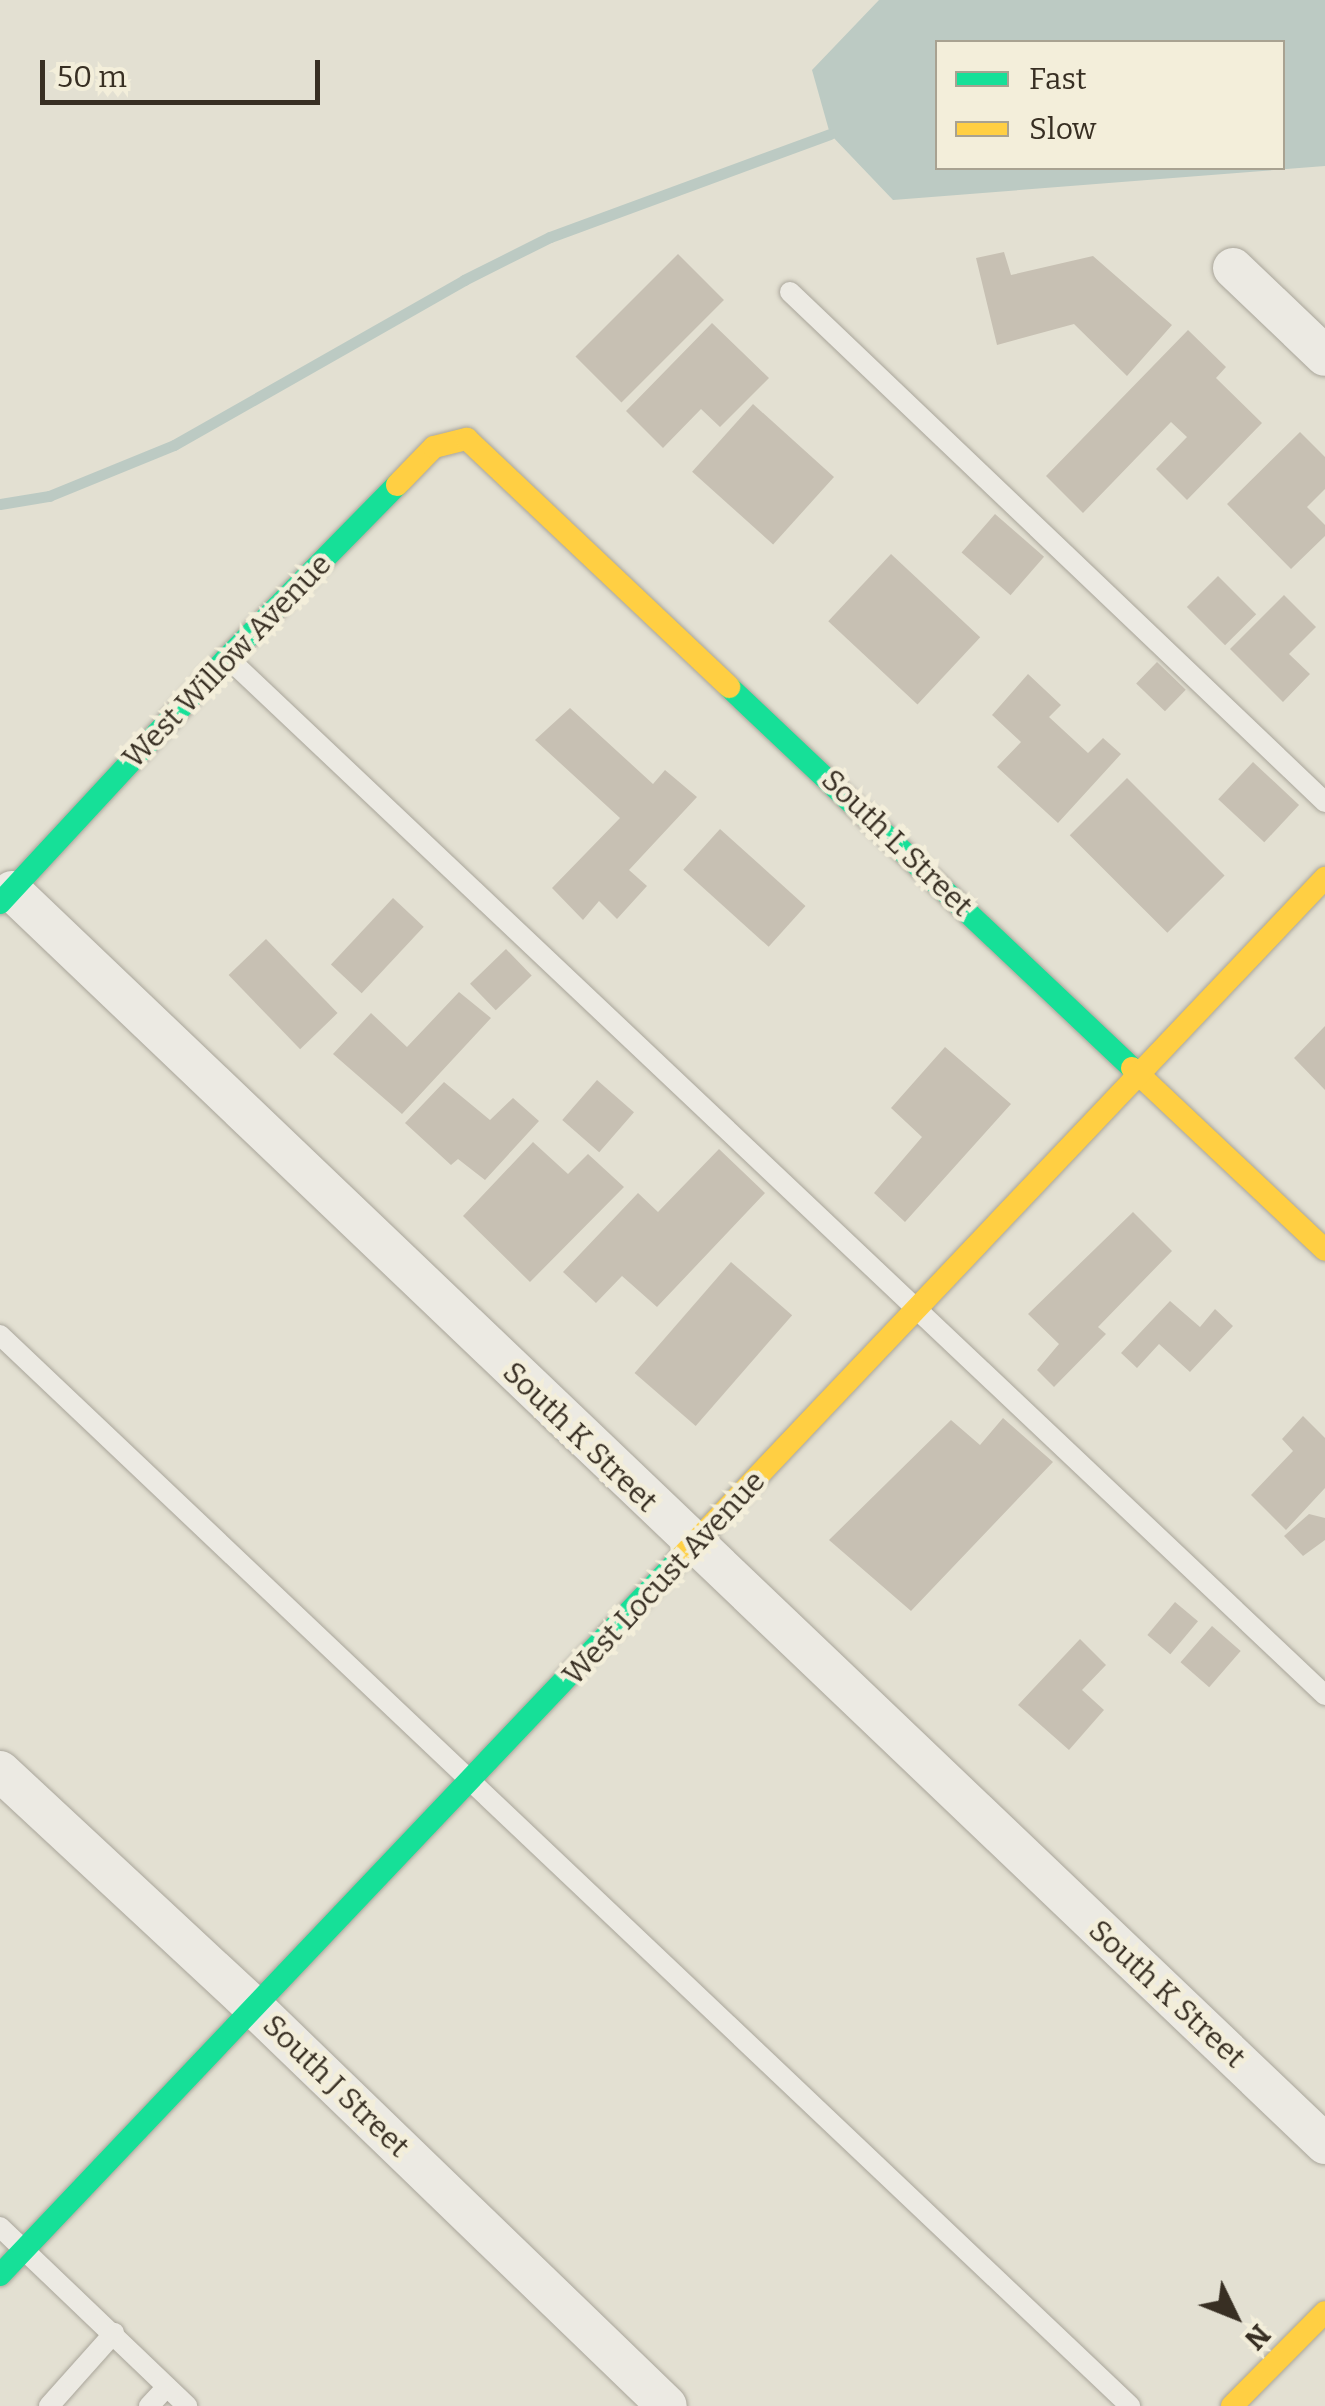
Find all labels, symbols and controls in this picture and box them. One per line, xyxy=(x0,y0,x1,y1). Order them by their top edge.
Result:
scale bar xyxy=(45,40,325,102)
legend xyxy=(935,40,1285,170)
text: 50 m xyxy=(57,59,127,95)
text: Fast xyxy=(1029,61,1087,97)
text: Slow xyxy=(1029,111,1096,147)
street label: West Willow Avenue xyxy=(115,546,339,776)
street label: South L Street xyxy=(814,762,980,924)
street label: South K Street xyxy=(495,1354,665,1520)
street label: West Locust Avenue xyxy=(555,1463,773,1693)
street label: South K Street xyxy=(1081,1912,1253,2076)
street label: South J Street xyxy=(255,2007,417,2165)
north arrow xyxy=(1185,2266,1285,2366)
text: N xyxy=(1238,2318,1277,2356)

